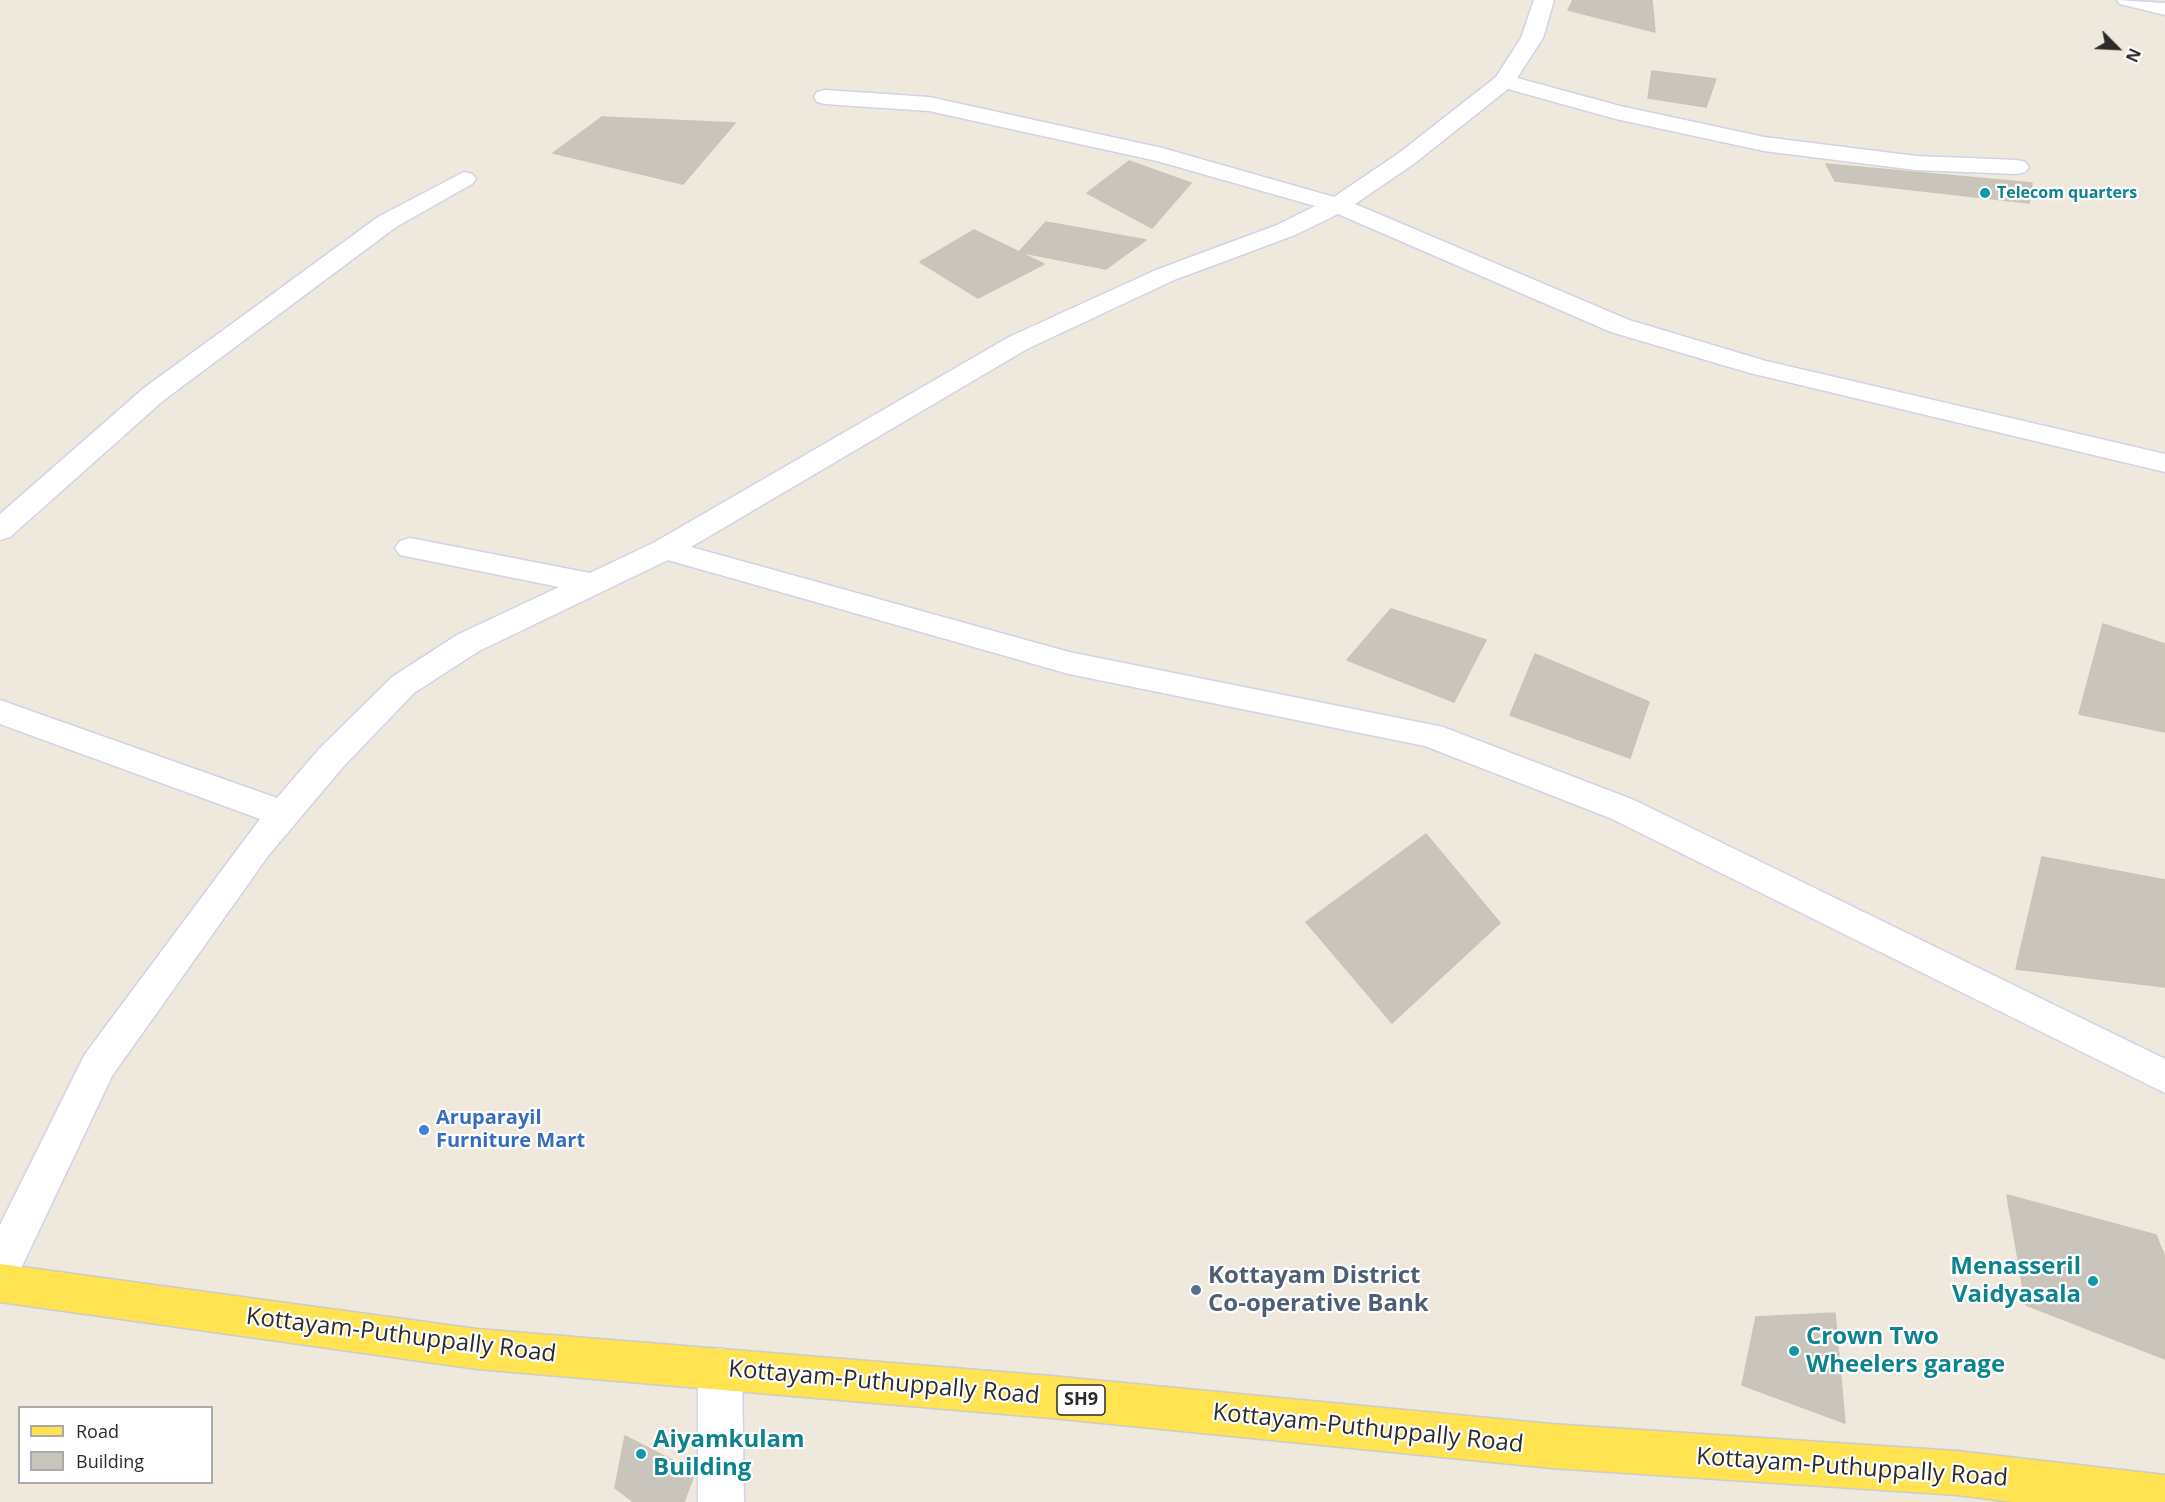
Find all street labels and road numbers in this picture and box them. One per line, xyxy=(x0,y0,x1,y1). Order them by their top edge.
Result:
street label: Kottayam-Puthuppally Road xyxy=(244,1303,558,1369)
street label: Kottayam-Puthuppally Road xyxy=(727,1355,1041,1411)
road number: SH9 xyxy=(1057,1385,1105,1415)
street label: Kottayam-Puthuppally Road xyxy=(1211,1398,1525,1460)
street label: Kottayam-Puthuppally Road xyxy=(1695,1443,2009,1493)

